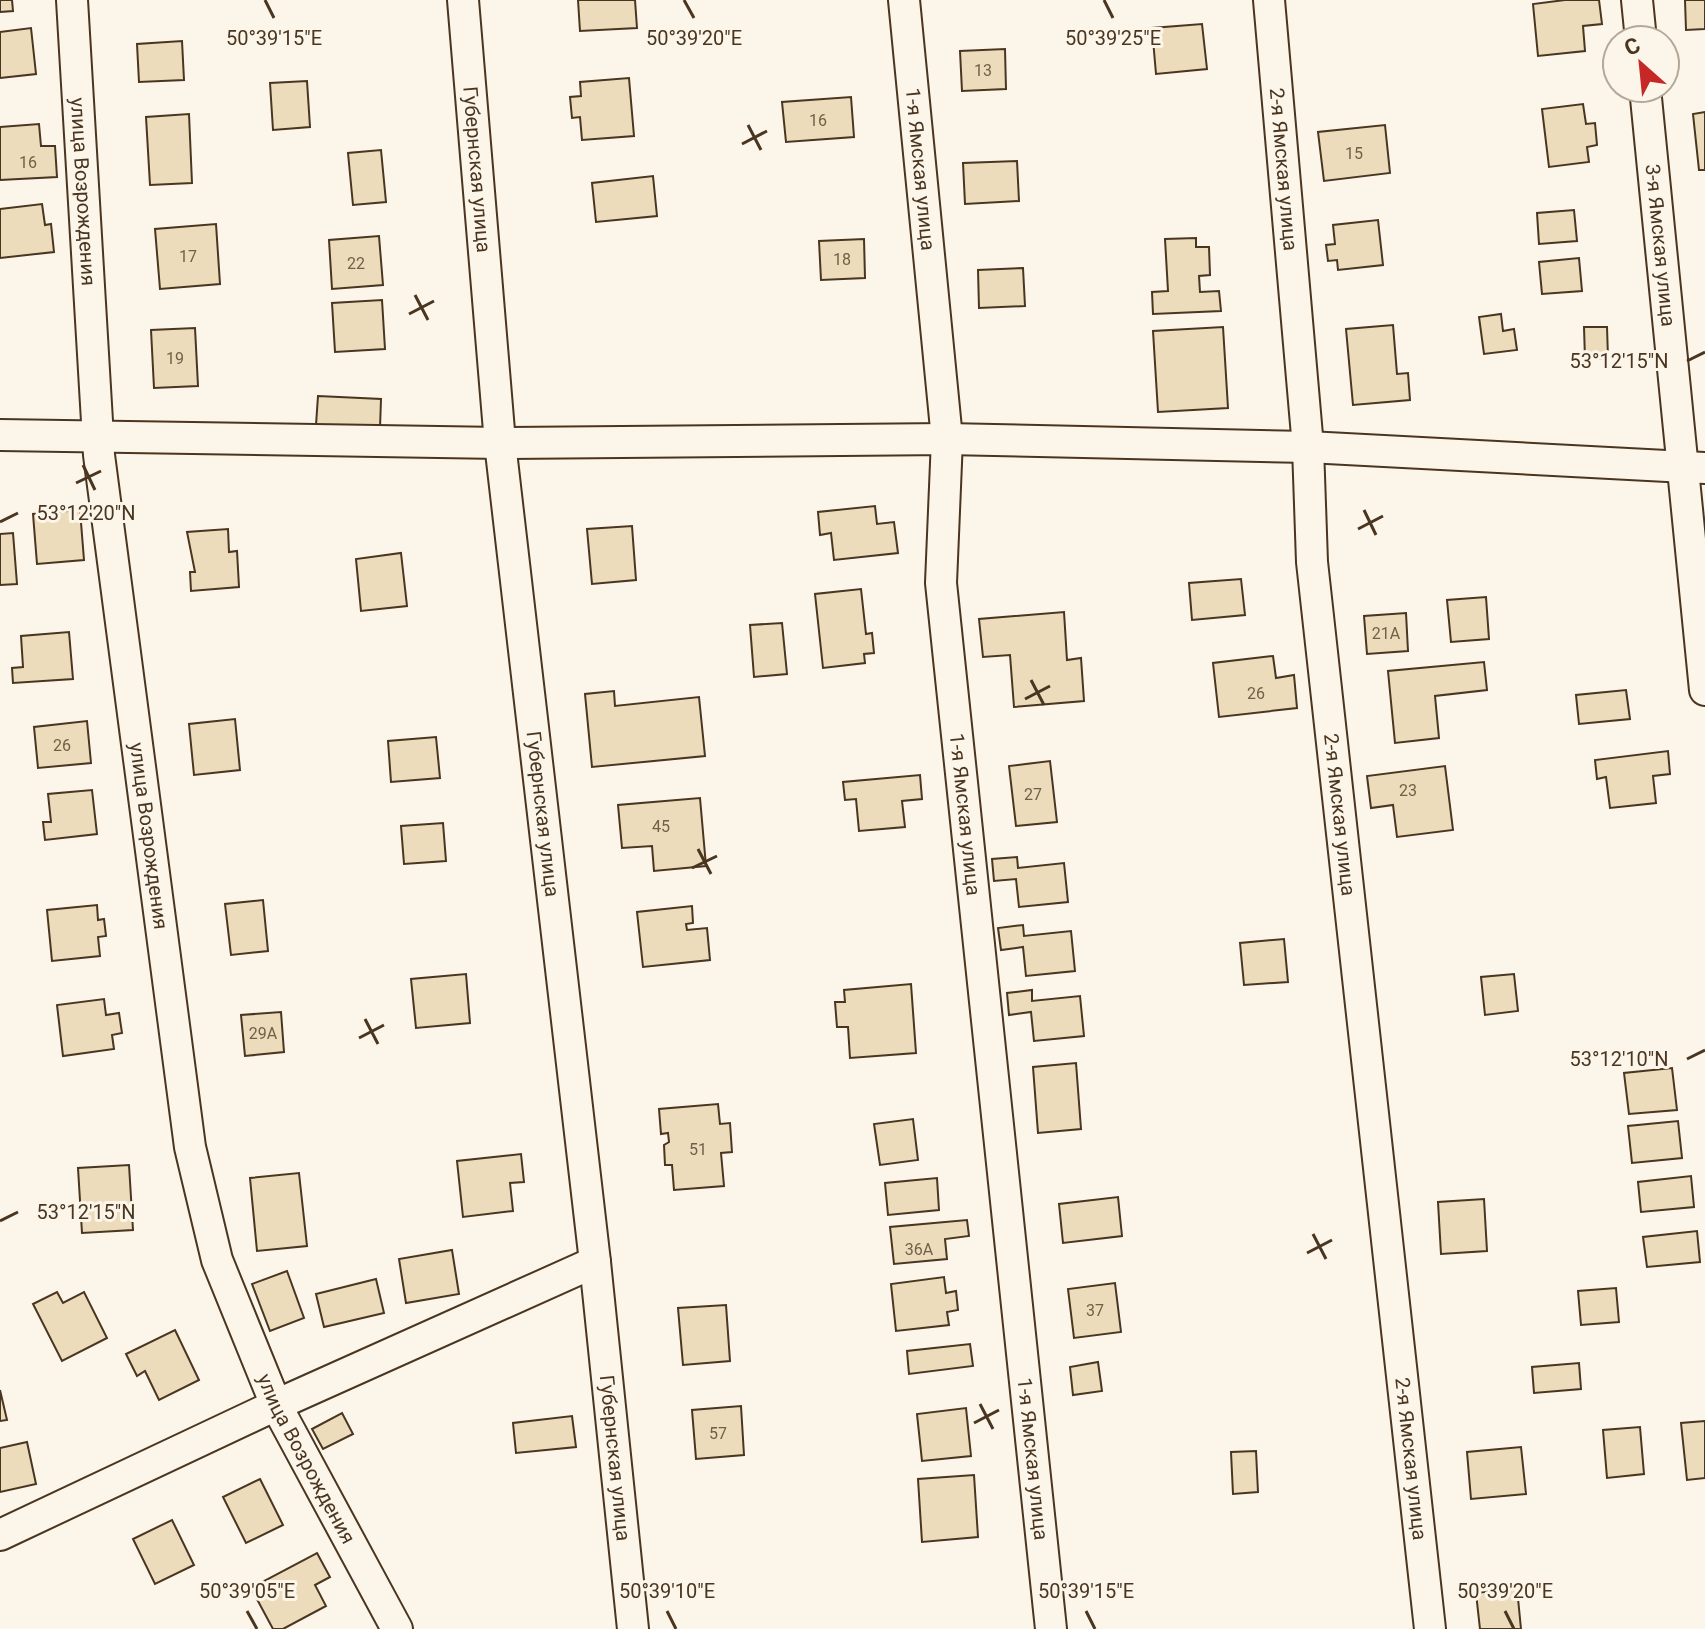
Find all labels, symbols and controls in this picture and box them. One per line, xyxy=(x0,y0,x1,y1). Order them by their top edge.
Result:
north arrow xyxy=(1601,24,1681,104)
text: 50°39'15"E xyxy=(226,26,322,50)
text: 50°39'20"E xyxy=(646,26,742,50)
text: 50°39'25"E xyxy=(1065,26,1161,50)
text: С xyxy=(1620,32,1644,61)
house number: 13 xyxy=(974,61,992,80)
street label: Губернская улица xyxy=(458,85,496,253)
street label: 1-я Ямская улица xyxy=(901,87,940,252)
street label: 2-я Ямская улица xyxy=(1265,87,1303,252)
street label: улица Возрождения xyxy=(66,97,101,286)
house number: 16 xyxy=(809,111,827,130)
house number: 15 xyxy=(1345,144,1363,163)
house number: 16 xyxy=(19,153,37,172)
street label: 3-я Ямская улица xyxy=(1641,163,1681,328)
house number: 17 xyxy=(179,247,197,266)
house number: 18 xyxy=(833,250,851,269)
house number: 22 xyxy=(347,254,365,273)
house number: 19 xyxy=(166,349,184,368)
text: 53°12'15"N xyxy=(1569,349,1669,373)
text: 53°12'20"N xyxy=(36,501,136,525)
house number: 21А xyxy=(1372,624,1401,643)
house number: 26 xyxy=(1247,684,1265,703)
street label: Губернская улица xyxy=(522,730,565,898)
street label: 1-я Ямская улица xyxy=(945,732,986,897)
street label: 2-я Ямская улица xyxy=(1319,732,1361,897)
house number: 26 xyxy=(53,736,71,755)
street label: улица Возрождения xyxy=(125,741,173,931)
house number: 23 xyxy=(1399,781,1417,800)
house number: 27 xyxy=(1024,785,1042,804)
house number: 45 xyxy=(652,817,670,836)
house number: 29А xyxy=(249,1024,278,1043)
text: 53°12'10"N xyxy=(1569,1047,1669,1071)
house number: 51 xyxy=(689,1140,707,1159)
text: 53°12'15"N xyxy=(36,1200,136,1224)
house number: 36А xyxy=(905,1240,934,1259)
house number: 37 xyxy=(1086,1301,1104,1320)
street label: улица Возрождения xyxy=(253,1370,361,1548)
street label: Губернская улица xyxy=(595,1374,636,1542)
street label: 1-я Ямская улица xyxy=(1013,1376,1054,1541)
street label: 2-я Ямская улица xyxy=(1390,1376,1432,1541)
house number: 57 xyxy=(709,1424,727,1443)
text: 50°39'05"E xyxy=(199,1579,295,1603)
text: 50°39'10"E xyxy=(619,1579,715,1603)
text: 50°39'15"E xyxy=(1038,1579,1134,1603)
text: 50°39'20"E xyxy=(1457,1579,1553,1603)

